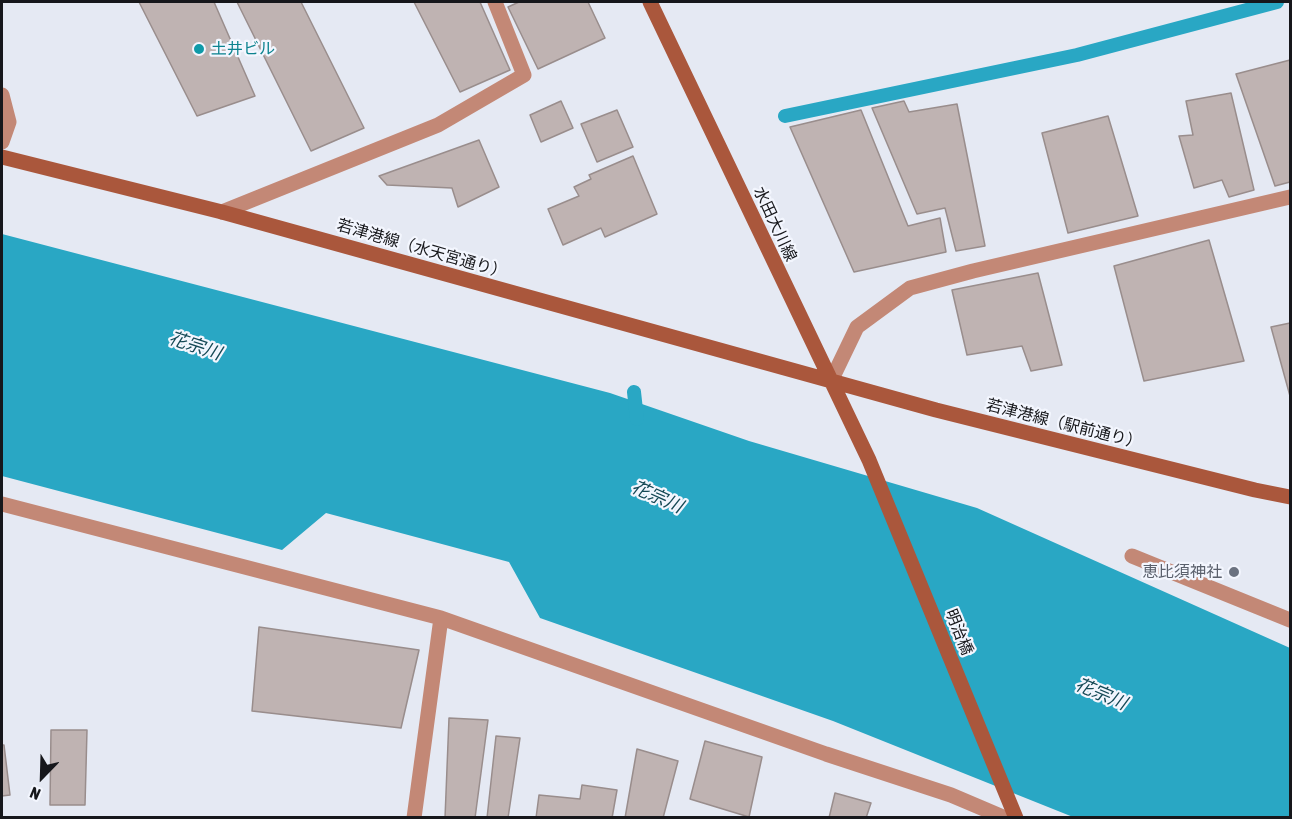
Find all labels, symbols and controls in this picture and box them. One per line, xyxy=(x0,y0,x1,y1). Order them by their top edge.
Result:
place label: 土井ビル xyxy=(211,39,275,59)
marker: 土井ビル xyxy=(192,42,206,56)
street label: 水田大川線 xyxy=(749,184,801,264)
street label: 若津港線（水天宮通り） xyxy=(335,216,509,282)
water label: 花宗川 xyxy=(166,327,224,365)
street label: 若津港線（駅前通り） xyxy=(984,395,1144,453)
water label: 花宗川 xyxy=(628,476,686,518)
place label: 恵比須神社 xyxy=(1142,562,1222,582)
marker: 恵比須神社 xyxy=(1227,565,1241,579)
street label: 明治橋 xyxy=(941,606,977,658)
water label: 花宗川 xyxy=(1072,674,1130,714)
north arrow xyxy=(12,747,72,807)
text: N xyxy=(27,783,43,804)

